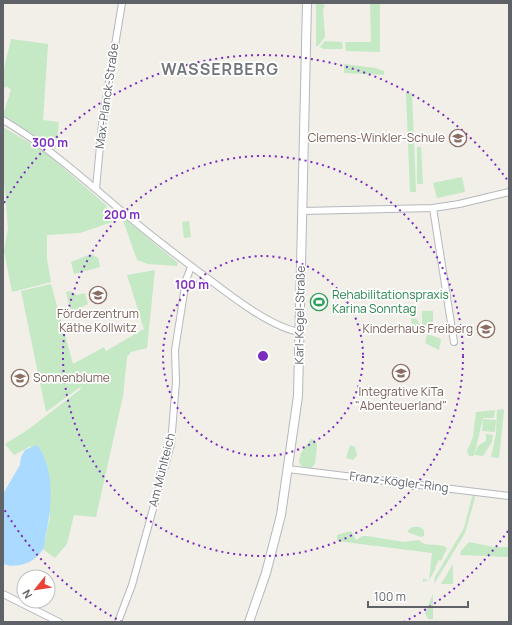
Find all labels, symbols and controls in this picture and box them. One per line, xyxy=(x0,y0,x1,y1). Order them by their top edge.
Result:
street label: Max-Planck-Straße xyxy=(91,42,122,150)
district label: WASSERBERG xyxy=(161,58,279,80)
school or university icon: Clemens-Winkler-Schule xyxy=(448,128,468,148)
place label: Clemens-Winkler-Schule xyxy=(308,129,445,146)
text: 300 m xyxy=(32,134,68,151)
text: 200 m xyxy=(104,206,140,223)
street label: Karl-Kegel-Straße xyxy=(290,265,309,364)
text: 100 m xyxy=(175,276,209,293)
school or university icon: Förderzentrum Käthe Kollwitz xyxy=(88,285,108,305)
place label: Rehabilitationspraxis Karina Sonntag xyxy=(332,286,449,317)
sports icon: Rehabilitationspraxis Karina Sonntag xyxy=(309,292,329,312)
place label: Förderzentrum Käthe Kollwitz xyxy=(57,305,139,336)
school or university icon: Kinderhaus Freiberg xyxy=(476,319,496,339)
place label: Kinderhaus Freiberg xyxy=(363,320,473,337)
centre of rings xyxy=(256,349,270,363)
school or university icon: Integrative KiTa "Abenteuerland" xyxy=(391,363,411,383)
school or university icon: Sonnenblume xyxy=(10,368,30,388)
place label: Sonnenblume xyxy=(33,369,110,386)
place label: Integrative KiTa "Abenteuerland" xyxy=(355,383,447,414)
street label: Am Mühlteich xyxy=(144,431,179,509)
street label: Franz-Kögler-Ring xyxy=(348,467,450,496)
north arrow xyxy=(16,569,56,609)
scale bar xyxy=(368,583,468,609)
text: N xyxy=(18,587,35,601)
text: 100 m xyxy=(374,588,406,605)

